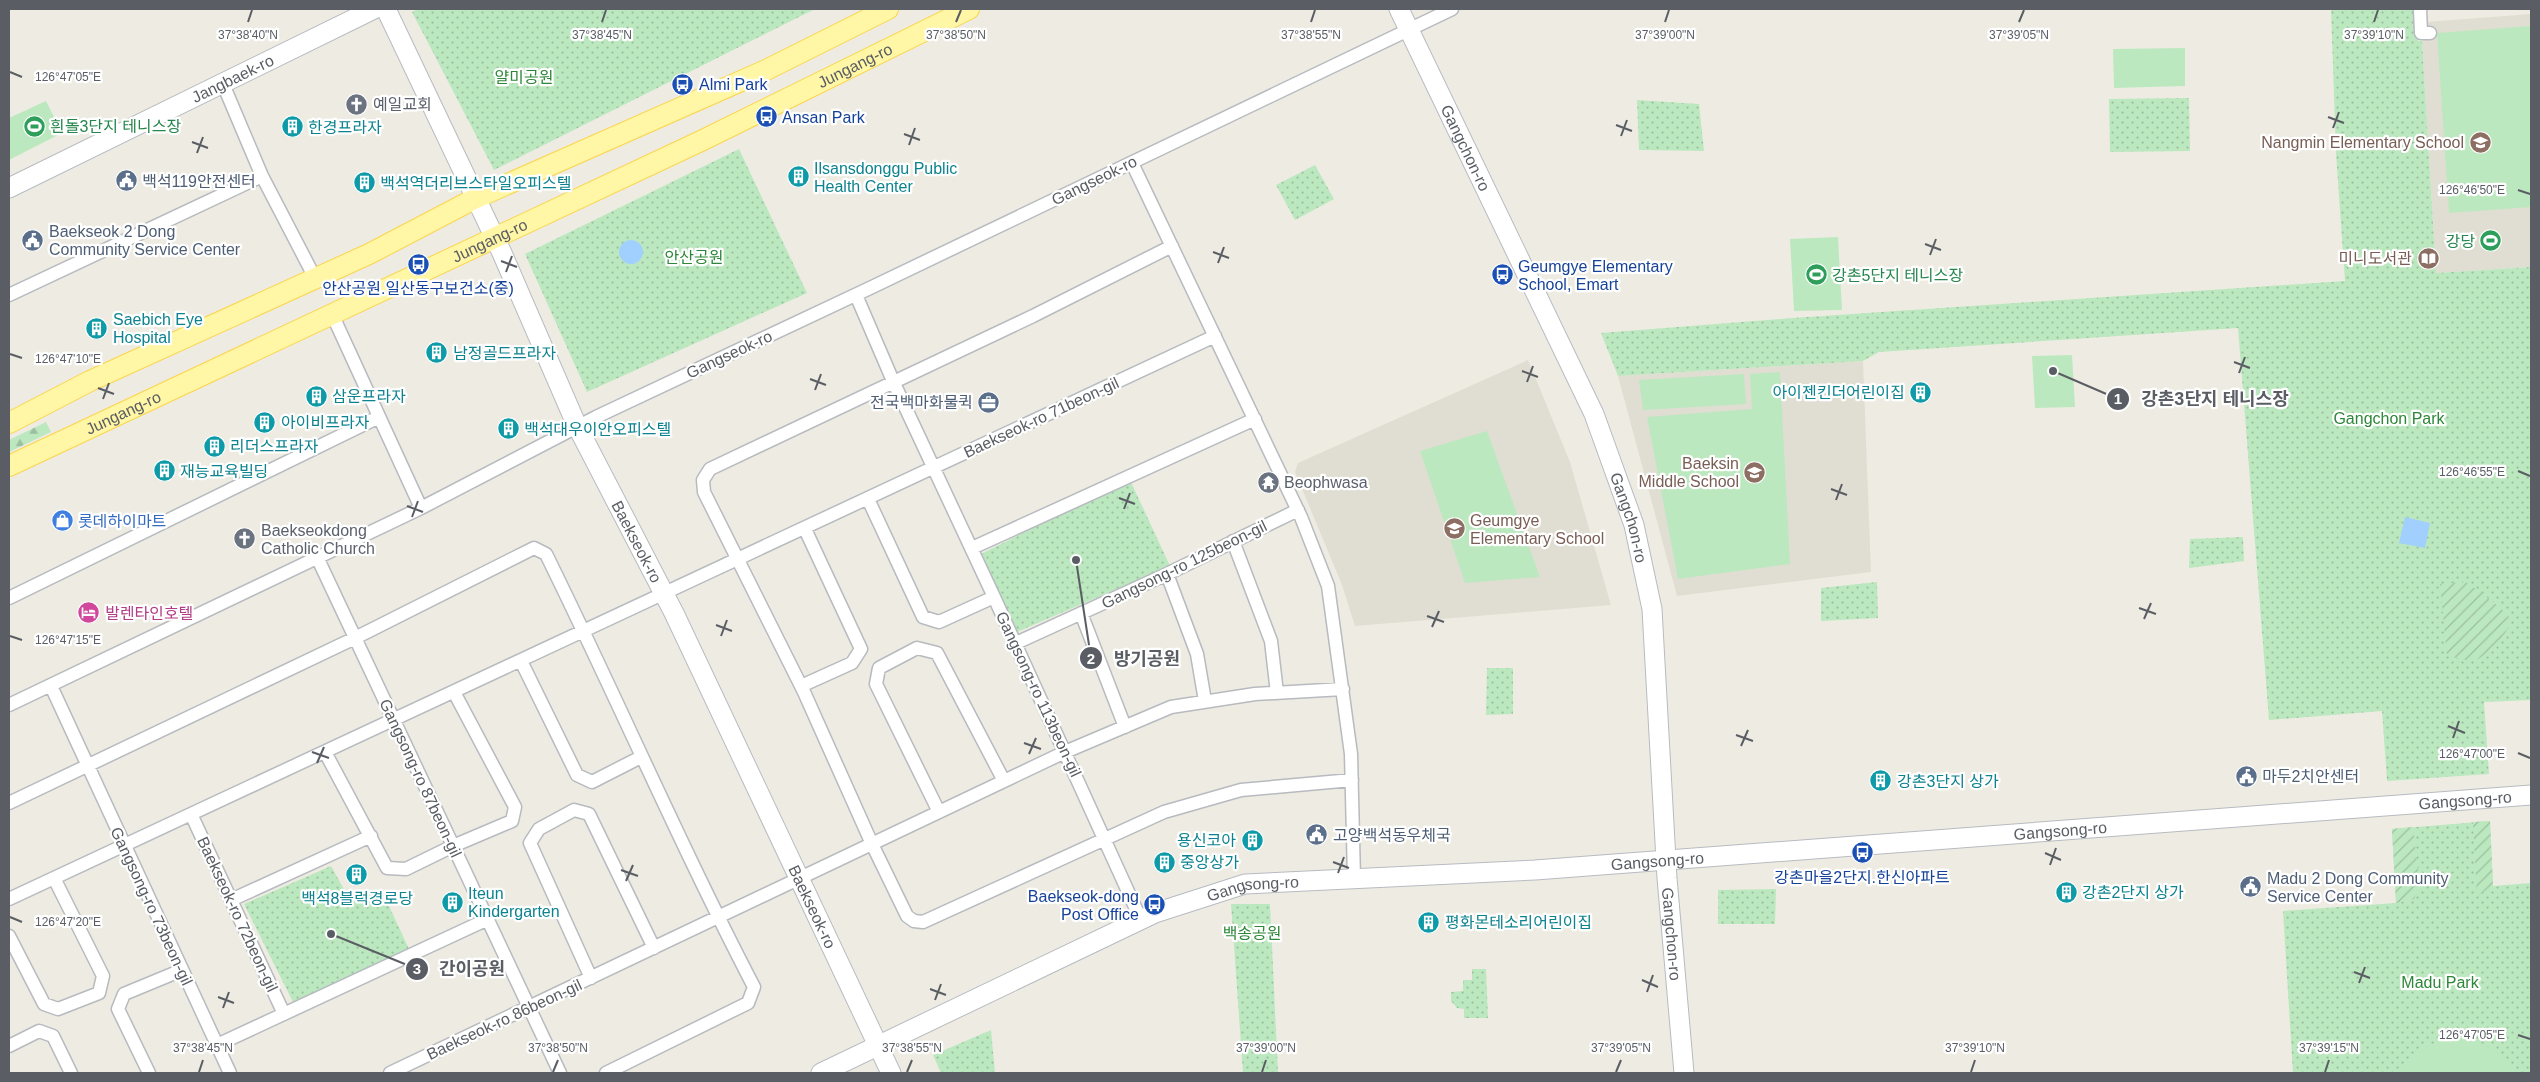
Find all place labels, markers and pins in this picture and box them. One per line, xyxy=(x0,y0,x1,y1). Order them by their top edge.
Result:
bus stop icon: Almi Park xyxy=(671,72,695,96)
place label: Almi Park xyxy=(699,76,768,93)
church icon: 예일교회 xyxy=(345,92,369,116)
place label: 예일교회 xyxy=(373,96,432,113)
bus stop icon: Ansan Park xyxy=(754,105,778,129)
place label: Ansan Park xyxy=(782,109,866,126)
sports icon: 흰돌3단지 테니스장 xyxy=(22,114,46,138)
building icon: 한경프라자 xyxy=(280,115,304,139)
place label: 흰돌3단지 테니스장 xyxy=(50,118,181,135)
place label: 한경프라자 xyxy=(308,119,382,136)
school or university icon: Nangmin Elementary School xyxy=(2468,130,2492,154)
place label: Nangmin Elementary School xyxy=(2261,134,2464,151)
place label: Ilsansdonggu Public Health Center xyxy=(814,160,957,195)
building icon: Ilsansdonggu Public Health Center xyxy=(786,165,810,189)
public building icon: 백석119안전센터 xyxy=(114,169,138,193)
building icon: 백석역더리브스타일오피스텔 xyxy=(352,171,376,195)
place label: 백석119안전센터 xyxy=(142,173,256,190)
place label: 백석역더리브스타일오피스텔 xyxy=(380,175,571,192)
place label: Baekseok 2 Dong Community Service Center xyxy=(49,223,241,258)
public building icon: Baekseok 2 Dong Community Service Center xyxy=(21,228,45,252)
sports icon: 강당 xyxy=(2479,229,2503,253)
place label: 강당 xyxy=(2446,233,2475,250)
library icon: 미니도서관 xyxy=(2416,246,2440,270)
place label: 미니도서관 xyxy=(2338,250,2412,267)
bus stop icon: 안산공원.일산동구보건소(중) xyxy=(406,252,430,276)
place label: Geumgye Elementary School, Emart xyxy=(1518,258,1673,293)
bus stop icon: Geumgye Elementary School, Emart xyxy=(1490,263,1514,287)
sports icon: 강촌5단지 테니스장 xyxy=(1804,263,1828,287)
place label: 강촌5단지 테니스장 xyxy=(1832,267,1963,284)
place label: 안산공원.일산동구보건소(중) xyxy=(322,280,514,297)
place label: Saebich Eye Hospital xyxy=(113,311,203,346)
building icon: Saebich Eye Hospital xyxy=(85,316,109,340)
building icon: 남정골드프라자 xyxy=(425,341,449,365)
place label: 남정골드프라자 xyxy=(453,345,556,362)
building icon: 아이젠킨더어린이집 xyxy=(1909,380,1933,404)
callout: 강촌3단지 테니스장 xyxy=(2106,382,2298,415)
building icon: 삼운프라자 xyxy=(304,384,328,408)
place label: 아이젠킨더어린이집 xyxy=(1773,384,1905,401)
place label: 삼운프라자 xyxy=(332,388,406,405)
office icon: 전국백마화물퀵 xyxy=(977,390,1001,414)
place label: 전국백마화물퀵 xyxy=(870,394,973,411)
building icon: 아이비프라자 xyxy=(253,410,277,434)
place label: 아이비프라자 xyxy=(281,414,370,431)
building icon: 백석대우이안오피스텔 xyxy=(496,417,520,441)
place label: 백석대우이안오피스텔 xyxy=(524,421,671,438)
building icon: 리더스프라자 xyxy=(202,434,226,458)
place label: 리더스프라자 xyxy=(230,438,319,455)
place label: Baeksin Middle School xyxy=(1639,455,1739,490)
building icon: 재능교육빌딩 xyxy=(152,459,176,483)
school or university icon: Baeksin Middle School xyxy=(1743,460,1767,484)
place label: 재능교육빌딩 xyxy=(180,463,268,480)
temple icon: Beophwasa xyxy=(1256,470,1280,494)
place label: Beophwasa xyxy=(1284,474,1368,491)
shop icon: 롯데하이마트 xyxy=(50,509,74,533)
place label: Geumgye Elementary School xyxy=(1470,512,1604,547)
place label: 롯데하이마트 xyxy=(78,513,166,530)
school or university icon: Geumgye Elementary School xyxy=(1442,517,1466,541)
place label: Baekseokdong Catholic Church xyxy=(261,522,375,557)
church icon: Baekseokdong Catholic Church xyxy=(233,527,257,551)
hotel icon: 발렌타인호텔 xyxy=(77,601,101,625)
place label: 발렌타인호텔 xyxy=(105,605,193,622)
callout: 방기공원 xyxy=(1079,642,1190,675)
public building icon: 마두2치안센터 xyxy=(2234,764,2258,788)
place label: 마두2치안센터 xyxy=(2262,768,2359,785)
building icon: 강촌3단지 상가 xyxy=(1869,769,1893,793)
place label: 강촌3단지 상가 xyxy=(1897,773,1999,790)
public building icon: 고양백석동우체국 xyxy=(1305,823,1329,847)
place label: 고양백석동우체국 xyxy=(1333,827,1451,844)
building icon: 용신코아 xyxy=(1240,828,1264,852)
place label: 용신코아 xyxy=(1177,832,1236,849)
bus stop icon: 강촌마을2단지.한신아파트 xyxy=(1850,841,1874,865)
building icon: 중앙상가 xyxy=(1152,850,1176,874)
place label: 중앙상가 xyxy=(1180,854,1239,871)
building icon: 백석8블럭경로당 xyxy=(345,862,369,886)
place label: 강촌마을2단지.한신아파트 xyxy=(1774,869,1950,886)
place label: Madu 2 Dong Community Service Center xyxy=(2267,870,2448,905)
public building icon: Madu 2 Dong Community Service Center xyxy=(2239,875,2263,899)
building icon: 강촌2단지 상가 xyxy=(2054,880,2078,904)
place label: 강촌2단지 상가 xyxy=(2082,884,2184,901)
place label: Iteun Kindergarten xyxy=(468,885,560,920)
place label: Baekseok-dong Post Office xyxy=(1028,888,1139,923)
place label: 백석8블럭경로당 xyxy=(301,890,413,907)
building icon: Iteun Kindergarten xyxy=(440,890,464,914)
bus stop icon: Baekseok-dong Post Office xyxy=(1143,893,1167,917)
building icon: 평화몬테소리어린이집 xyxy=(1417,910,1441,934)
place label: 평화몬테소리어린이집 xyxy=(1445,914,1592,931)
callout: 간이공원 xyxy=(404,952,515,985)

